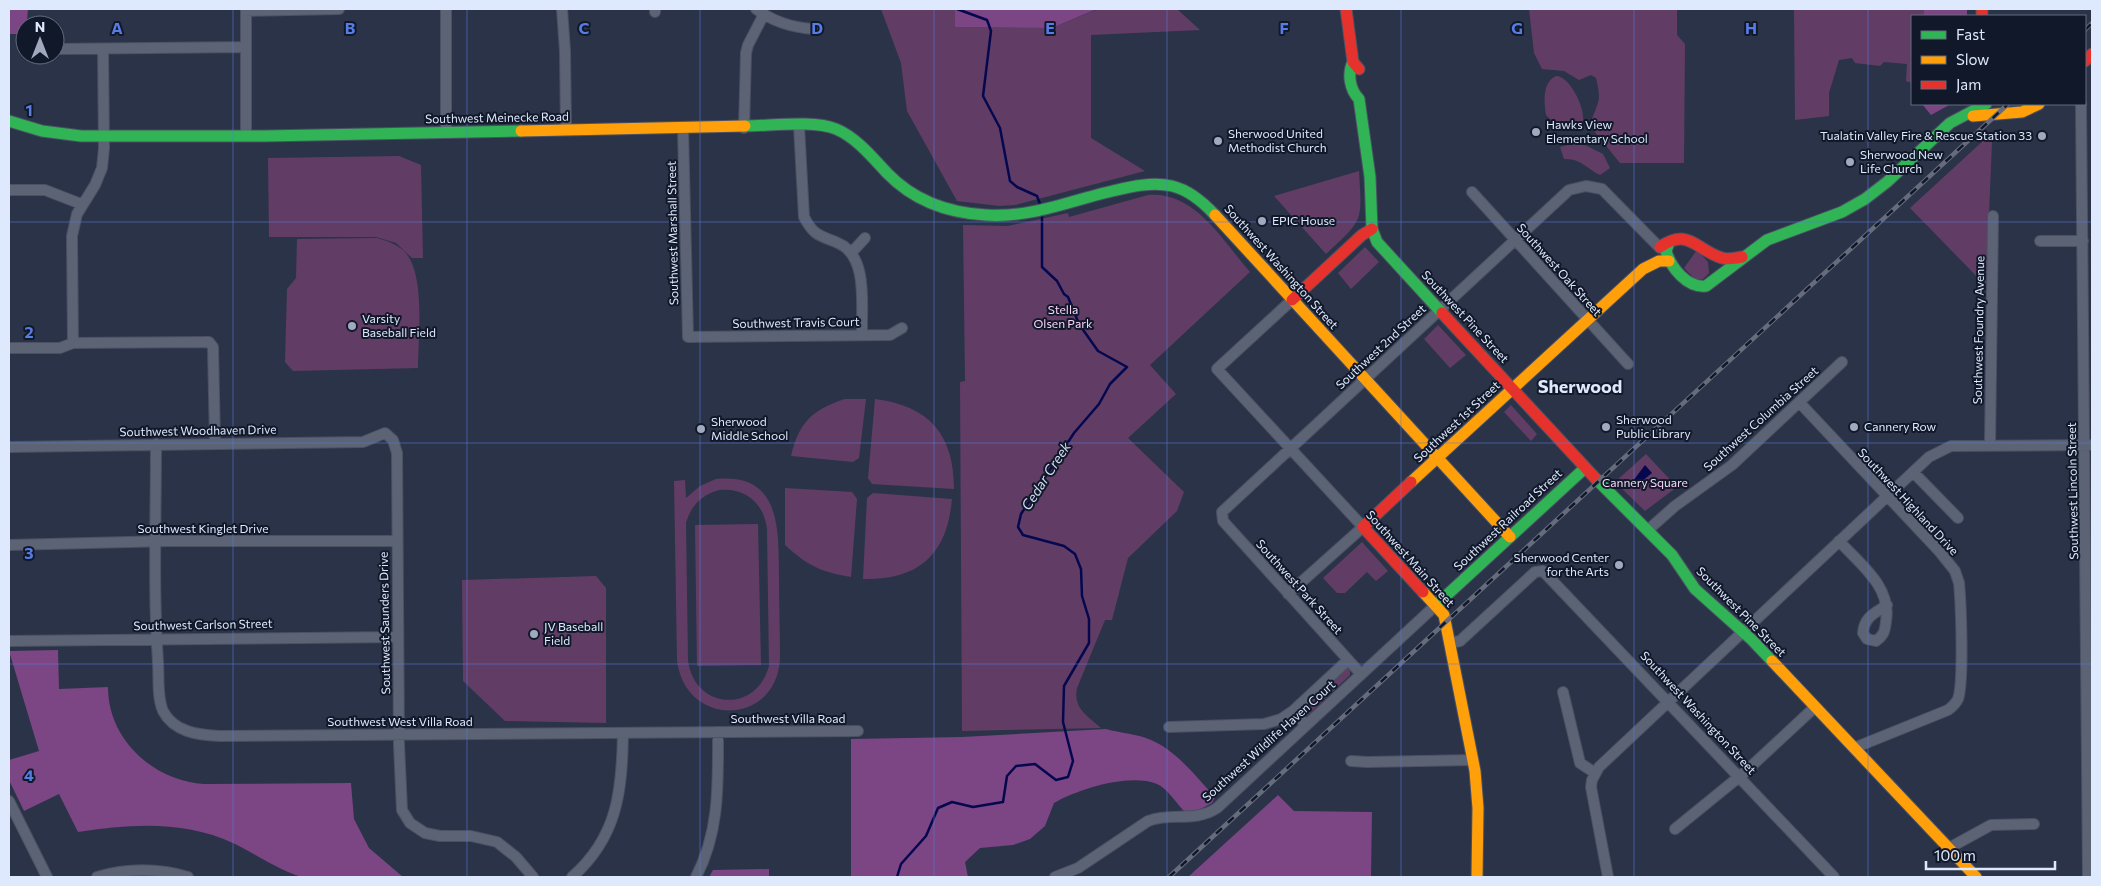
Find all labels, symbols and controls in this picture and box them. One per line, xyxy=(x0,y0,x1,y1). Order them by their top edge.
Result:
north arrow xyxy=(15,15,65,65)
legend xyxy=(1911,15,2086,105)
text: N xyxy=(35,18,45,35)
text: A xyxy=(111,18,123,37)
text: B xyxy=(345,18,356,37)
text: C xyxy=(579,18,590,37)
text: D xyxy=(811,18,823,37)
text: E xyxy=(1045,18,1055,37)
text: F xyxy=(1279,18,1289,37)
text: G xyxy=(1511,18,1523,37)
text: H xyxy=(1745,18,1757,37)
text: Fast xyxy=(1956,25,1985,43)
text: Slow xyxy=(1956,50,1989,68)
text: Jam xyxy=(1956,75,1981,93)
text: 1 xyxy=(25,100,33,119)
street label: Southwest Meinecke Road xyxy=(425,109,569,125)
place label: Hawks View Elementary School xyxy=(1546,117,1648,145)
place label: Sherwood United Methodist Church xyxy=(1228,126,1327,154)
marker: Hawks View Elementary School xyxy=(1530,126,1542,138)
place label: Tualatin Valley Fire & Rescue Station 33 xyxy=(1820,128,2032,142)
marker: Tualatin Valley Fire & Rescue Station 33 xyxy=(2036,130,2048,142)
marker: Sherwood United Methodist Church xyxy=(1212,135,1224,147)
place label: Sherwood New Life Church xyxy=(1860,147,1943,175)
marker: Sherwood New Life Church xyxy=(1844,156,1856,168)
street label: Southwest Marshall Street xyxy=(664,161,680,305)
street label: Southwest Washington Street xyxy=(1222,201,1341,332)
place label: EPIC House xyxy=(1272,213,1335,227)
marker: EPIC House xyxy=(1256,215,1268,227)
street label: Southwest Oak Street xyxy=(1514,220,1605,319)
street label: Southwest Foundry Avenue xyxy=(1970,256,1986,404)
street label: Southwest Pine Street xyxy=(1419,267,1512,365)
street label: Southwest 2nd Street xyxy=(1333,301,1428,391)
park label: Stella Olsen Park xyxy=(1034,302,1093,330)
place label: Varsity Baseball Field xyxy=(362,311,436,339)
street label: Southwest Travis Court xyxy=(732,314,860,330)
marker: Varsity Baseball Field xyxy=(346,320,358,332)
text: 2 xyxy=(24,322,34,341)
street label: Southwest Columbia Street xyxy=(1700,363,1821,473)
district label: Sherwood xyxy=(1538,375,1622,397)
street label: Southwest 1st Street xyxy=(1410,378,1502,465)
place label: Sherwood Public Library xyxy=(1616,412,1691,440)
place label: Sherwood Middle School xyxy=(711,414,788,442)
place label: Cannery Row xyxy=(1864,419,1936,433)
marker: Sherwood Public Library xyxy=(1600,421,1612,433)
marker: Cannery Row xyxy=(1848,421,1860,433)
street label: Southwest Woodhaven Drive xyxy=(119,422,277,438)
street label: Southwest Lincoln Street xyxy=(2064,422,2080,560)
marker: Sherwood Middle School xyxy=(695,423,707,435)
water label: Cedar Creek xyxy=(1017,438,1074,513)
street label: Southwest Highland Drive xyxy=(1856,445,1962,558)
street label: Southwest Railroad Street xyxy=(1450,465,1564,573)
park label: Cannery Square xyxy=(1602,475,1688,489)
street label: Southwest Main Street xyxy=(1364,507,1458,609)
street label: Southwest Kinglet Drive xyxy=(138,521,268,535)
street label: Southwest Park Street xyxy=(1254,536,1346,636)
text: 3 xyxy=(24,543,34,562)
place label: Sherwood Center for the Arts xyxy=(1514,550,1609,578)
street label: Southwest Saunders Drive xyxy=(376,552,392,694)
marker: Sherwood Center for the Arts xyxy=(1613,559,1625,571)
street label: Southwest Pine Street xyxy=(1694,564,1789,659)
street label: Southwest Carlson Street xyxy=(133,616,273,632)
place label: JV Baseball Field xyxy=(544,619,603,647)
marker: JV Baseball Field xyxy=(528,628,540,640)
street label: Southwest Washington Street xyxy=(1638,648,1759,777)
street label: Southwest Wildlife Haven Court xyxy=(1199,677,1338,804)
street label: Southwest Villa Road xyxy=(731,711,846,725)
street label: Southwest West Villa Road xyxy=(327,714,473,728)
text: 4 xyxy=(24,765,34,784)
scale bar xyxy=(1926,838,2055,870)
text: 100 m xyxy=(1934,846,1976,864)

